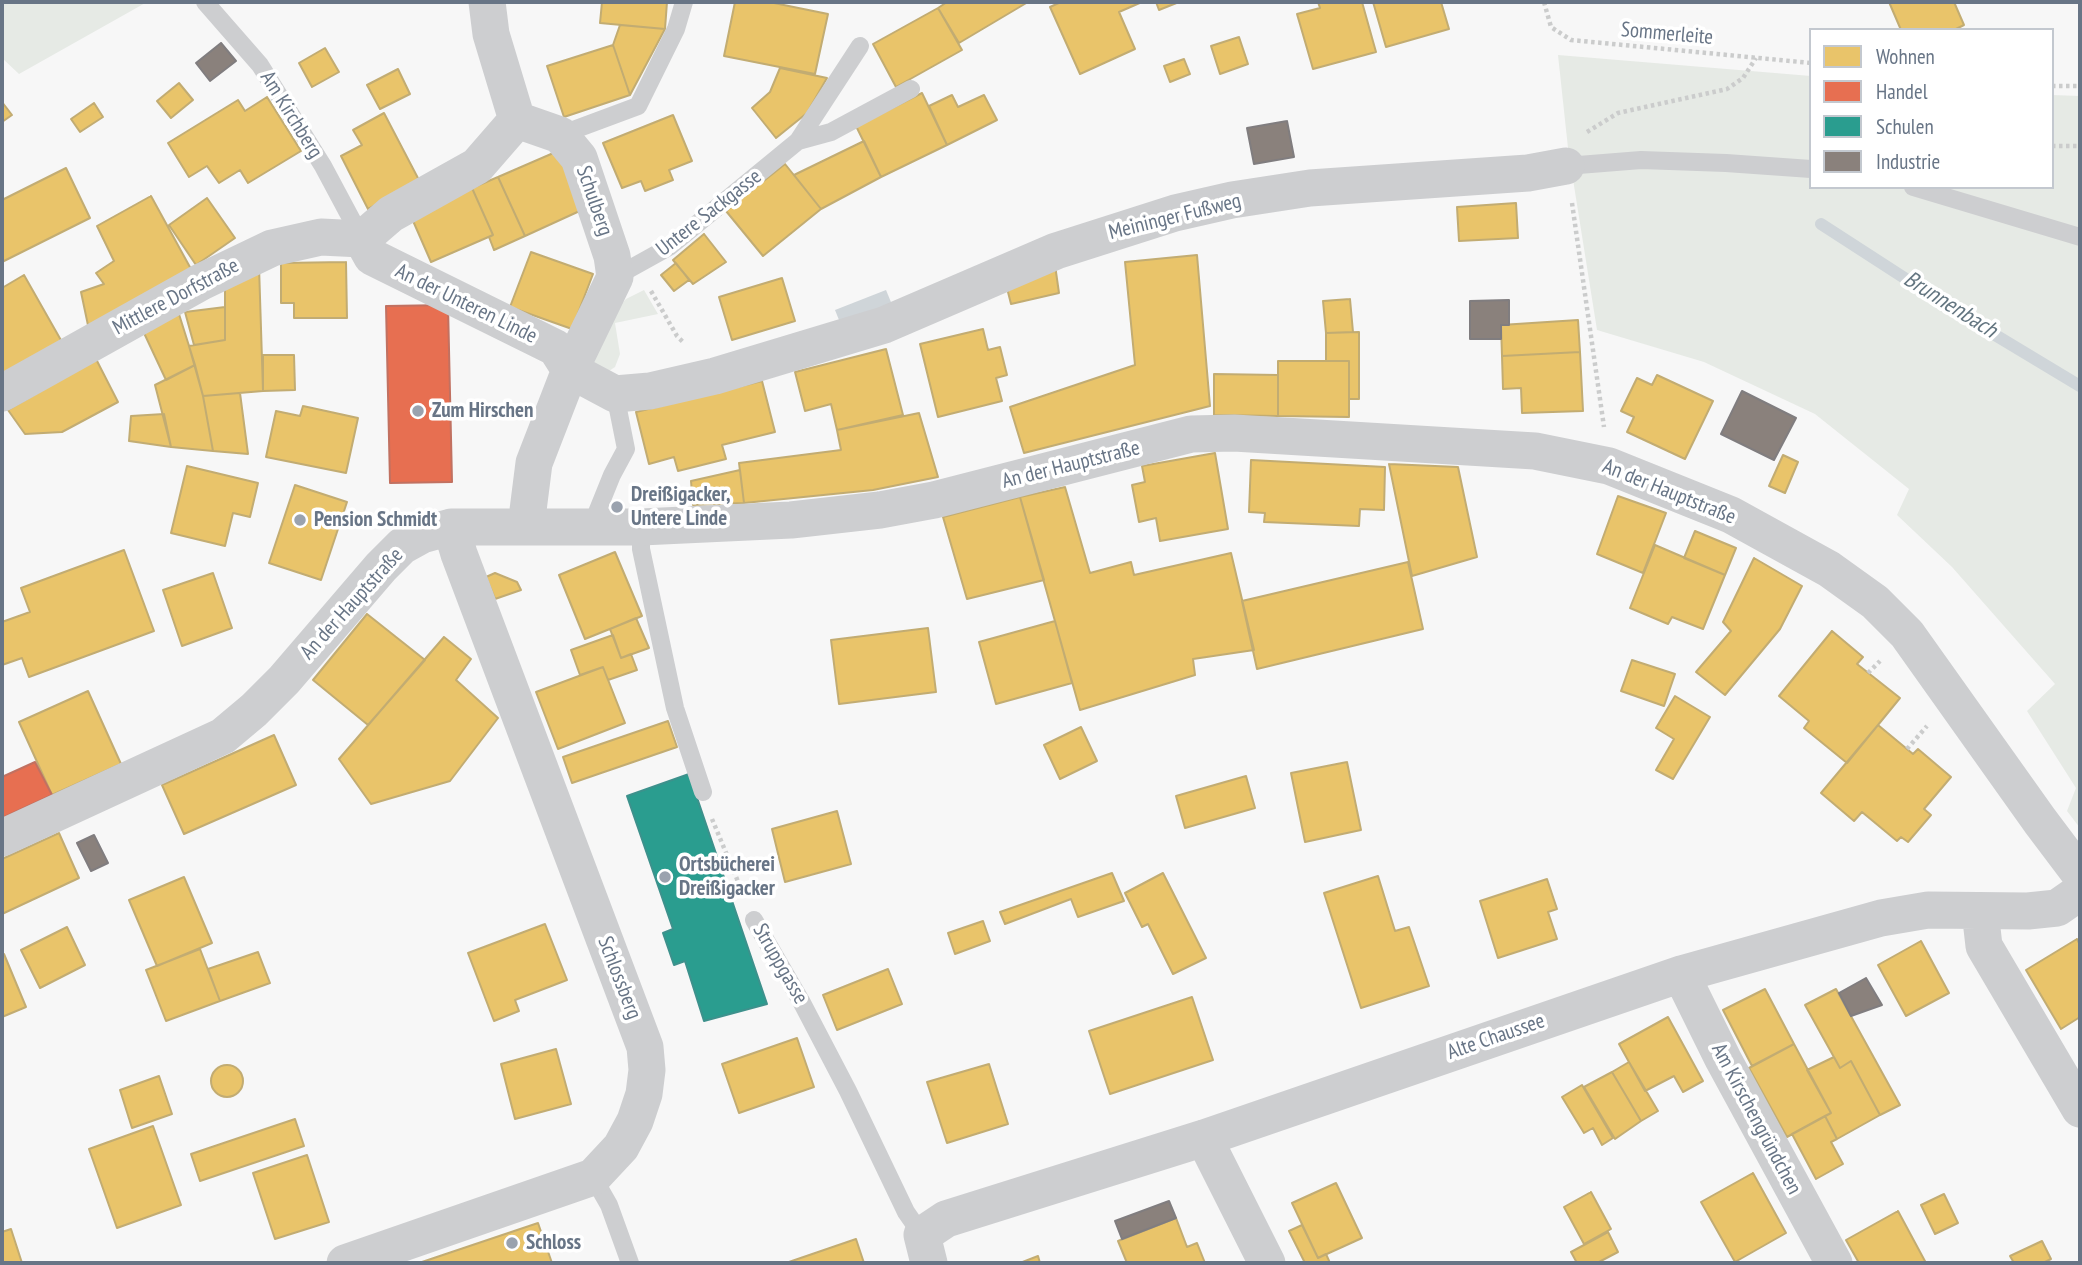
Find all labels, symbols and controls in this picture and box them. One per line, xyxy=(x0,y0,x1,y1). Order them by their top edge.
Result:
street label: Sommerleite xyxy=(1620,17,1714,51)
legend xyxy=(1809,28,2054,189)
text: Wohnen xyxy=(1876,43,1935,70)
street label: Am Kirchberg xyxy=(254,67,328,163)
text: Handel xyxy=(1876,78,1928,105)
text: Schulen xyxy=(1876,113,1934,140)
text: Industrie xyxy=(1876,148,1940,175)
street label: Schulberg xyxy=(570,163,618,239)
street label: Untere Sackgasse xyxy=(651,164,767,262)
street label: Meininger Fußweg xyxy=(1106,188,1244,246)
street label: Mittlere Dorfstraße xyxy=(109,253,243,341)
street label: An der Unteren Linde xyxy=(391,259,541,349)
water label: Brunnenbach xyxy=(1898,266,2002,344)
place label: Zum Hirschen xyxy=(432,398,533,424)
marker: Zum Hirschen xyxy=(410,403,426,419)
street label: An der Hauptstraße xyxy=(999,436,1143,494)
street label: An der Hauptstraße xyxy=(1599,454,1739,530)
place label: Dreißigacker, Untere Linde xyxy=(631,482,730,532)
marker: Dreißigacker, Untere Linde xyxy=(609,499,625,515)
place label: Pension Schmidt xyxy=(314,507,437,533)
marker: Pension Schmidt xyxy=(292,512,308,528)
street label: An der Hauptstraße xyxy=(295,543,409,665)
place label: Ortsbücherei Dreißigacker xyxy=(679,852,775,902)
marker: Ortsbücherei Dreißigacker xyxy=(657,869,673,885)
street label: Struppgasse xyxy=(747,919,813,1009)
street label: Schlossberg xyxy=(592,933,646,1023)
street label: Alte Chaussee xyxy=(1444,1009,1548,1065)
street label: Am Kirschengründchen xyxy=(1706,1039,1806,1199)
place label: Schloss xyxy=(526,1230,581,1256)
marker: Schloss xyxy=(504,1235,520,1251)

